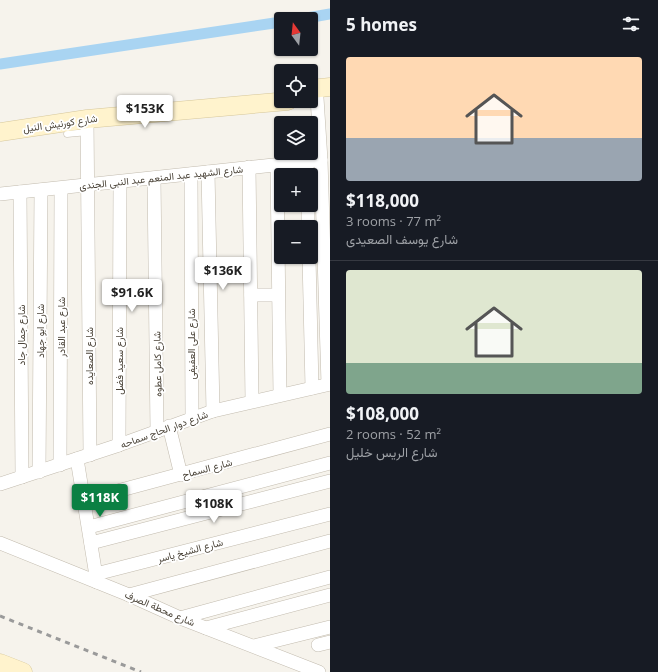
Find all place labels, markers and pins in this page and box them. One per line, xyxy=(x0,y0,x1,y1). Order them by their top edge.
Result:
pin: $153K xyxy=(117,95,173,129)
pin: $136K xyxy=(195,257,251,291)
pin: $91.6K xyxy=(99,279,165,313)
pin: $118K xyxy=(72,484,128,518)
pin: $108K xyxy=(186,490,242,524)

